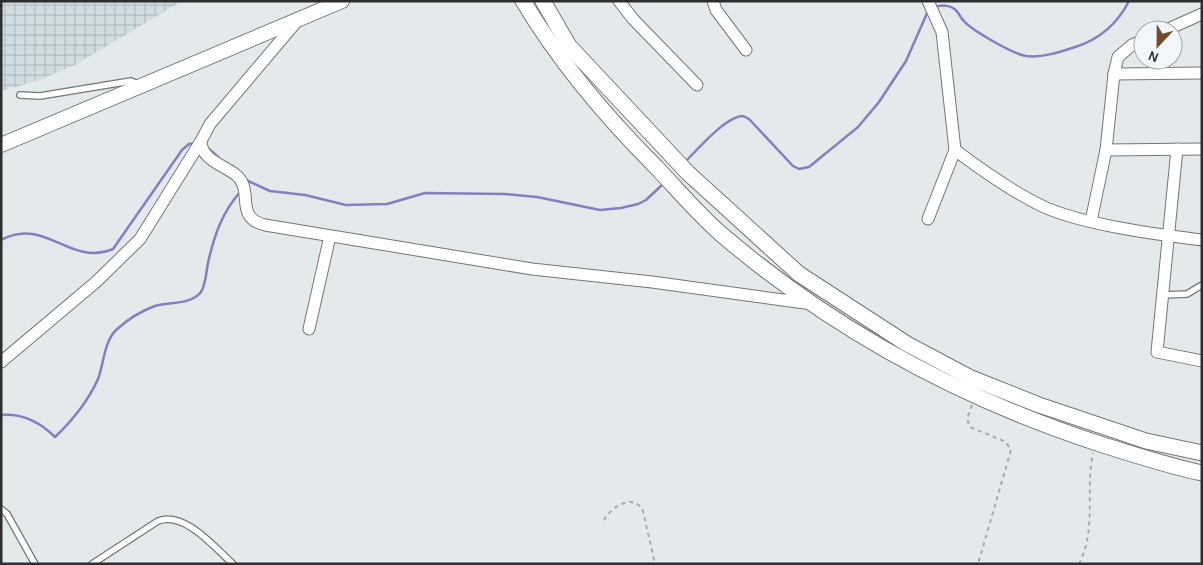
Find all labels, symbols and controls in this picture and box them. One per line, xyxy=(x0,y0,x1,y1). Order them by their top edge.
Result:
north arrow xyxy=(1133,20,1183,70)
text: N xyxy=(1145,47,1161,66)

